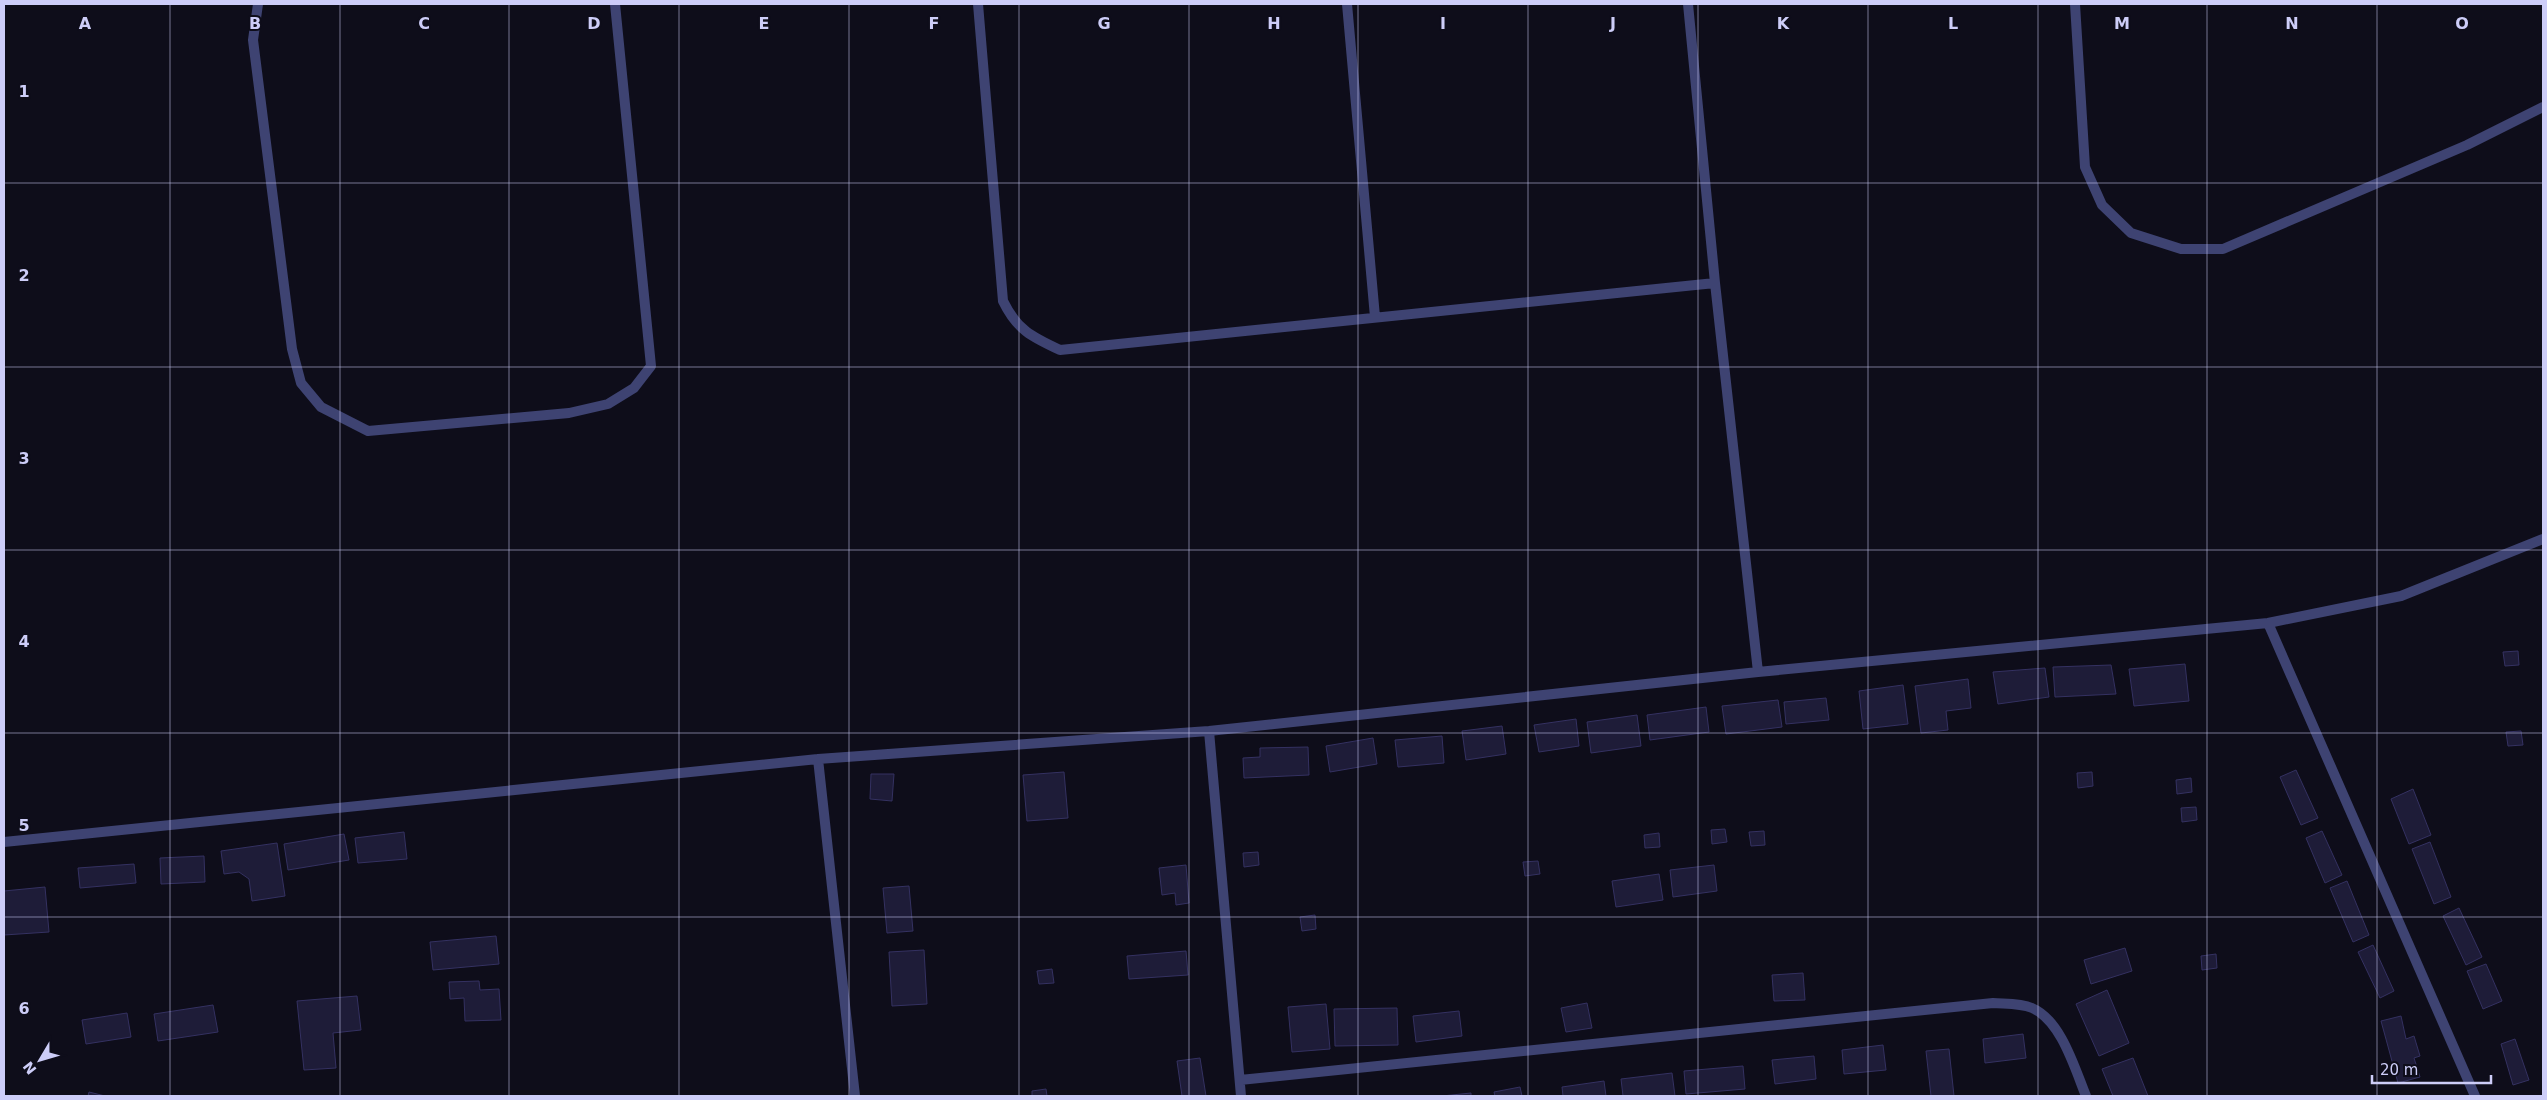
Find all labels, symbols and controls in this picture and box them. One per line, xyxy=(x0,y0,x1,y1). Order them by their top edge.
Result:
text: A xyxy=(79,14,92,33)
text: B xyxy=(249,14,261,33)
text: C xyxy=(418,14,430,33)
text: D xyxy=(587,14,601,33)
text: E xyxy=(759,14,769,33)
text: F xyxy=(929,14,939,33)
text: G xyxy=(1097,14,1111,33)
text: H xyxy=(1267,14,1281,33)
text: I xyxy=(1440,14,1446,33)
text: J xyxy=(1609,14,1616,33)
text: K xyxy=(1777,14,1790,33)
text: L xyxy=(1948,14,1958,33)
text: M xyxy=(2114,14,2130,33)
text: N xyxy=(2285,14,2299,33)
text: O xyxy=(2455,14,2469,33)
text: 1 xyxy=(18,82,30,101)
text: 2 xyxy=(18,266,30,285)
text: 3 xyxy=(18,449,30,468)
text: 4 xyxy=(18,632,30,651)
text: 5 xyxy=(18,816,30,835)
text: 6 xyxy=(18,999,30,1018)
north arrow xyxy=(15,1035,65,1085)
scale bar xyxy=(2372,1052,2491,1084)
text: N xyxy=(20,1058,40,1078)
text: 20 m xyxy=(2380,1061,2418,1079)

